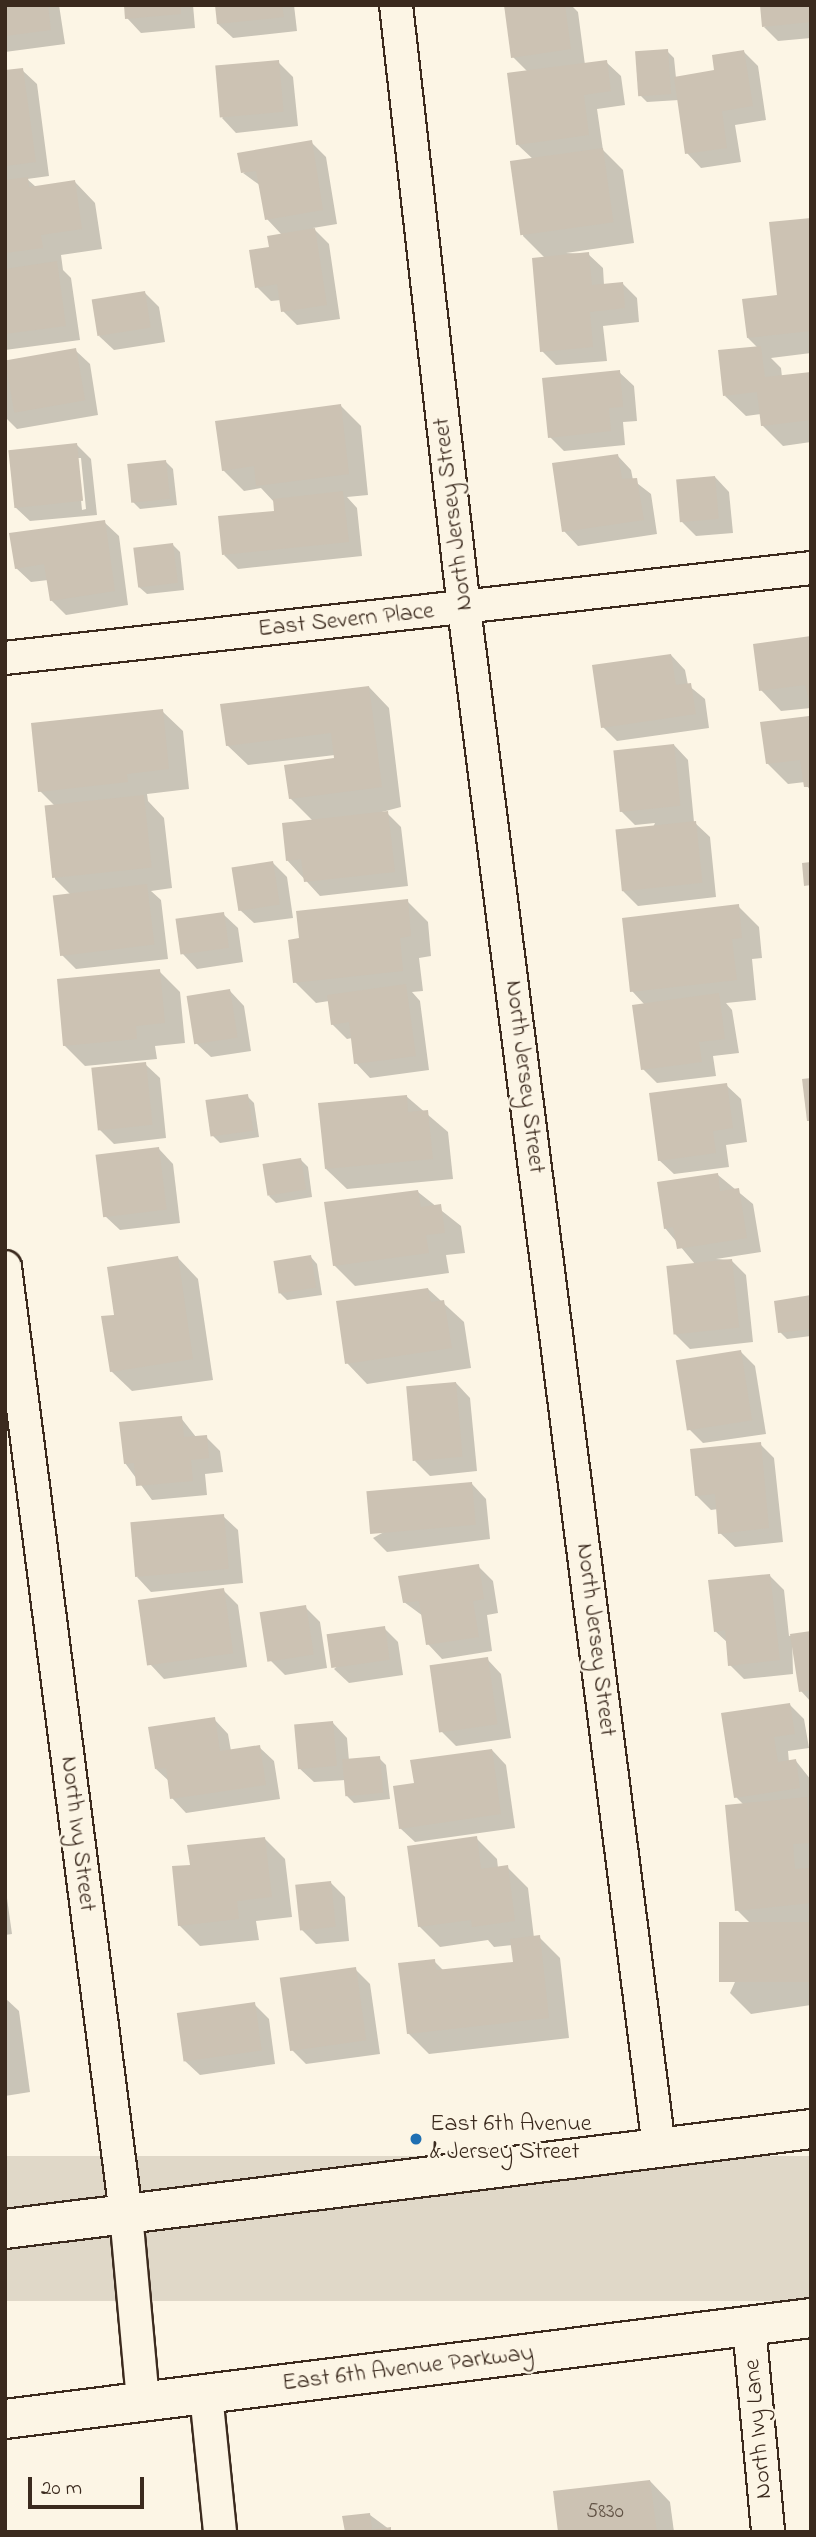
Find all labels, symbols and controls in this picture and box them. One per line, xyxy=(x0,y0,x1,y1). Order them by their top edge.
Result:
street label: North Jersey Street xyxy=(428,416,480,612)
street label: East Severn Place xyxy=(257,597,435,645)
street label: North Jersey Street xyxy=(498,979,550,1175)
street label: North Jersey Street xyxy=(569,1542,621,1738)
street label: North Ivy Street xyxy=(53,1755,101,1913)
place label: East 6th Avenue & Jersey Street xyxy=(430,2111,592,2167)
marker: East 6th Avenue & Jersey Street xyxy=(408,2131,424,2147)
street label: East 6th Avenue Parkway xyxy=(281,2339,535,2399)
street label: North Ivy Lane xyxy=(739,2358,779,2500)
scale bar xyxy=(32,2464,147,2508)
text: 20 m xyxy=(41,2474,82,2504)
house number: 5830 xyxy=(586,2499,624,2525)

